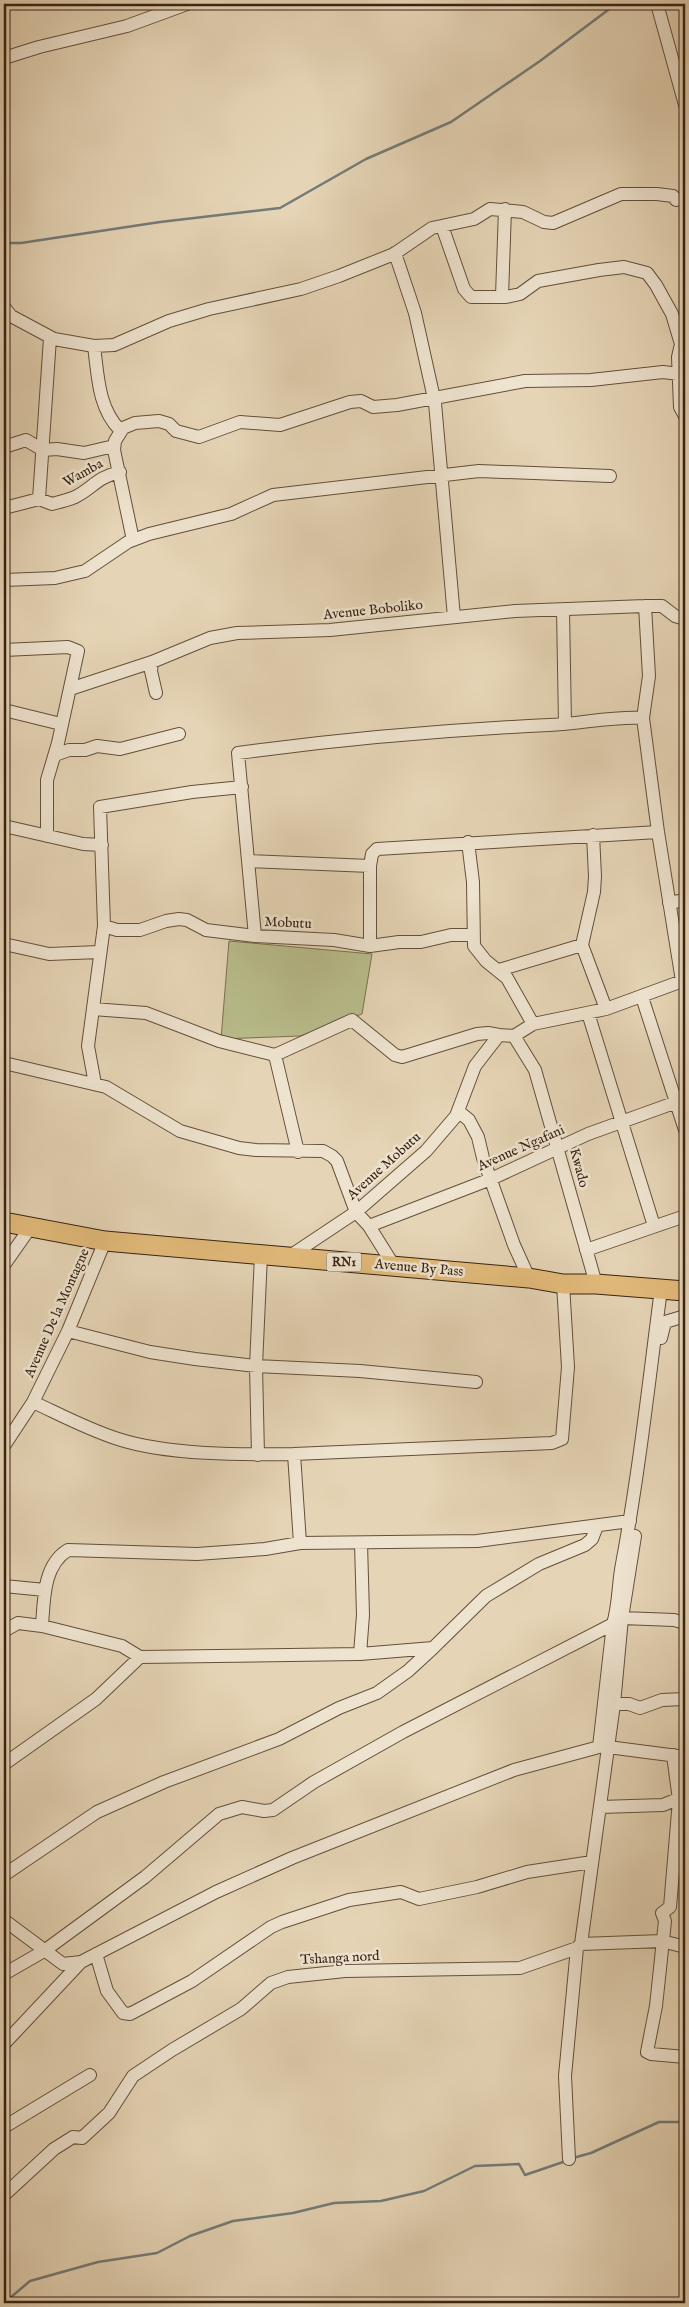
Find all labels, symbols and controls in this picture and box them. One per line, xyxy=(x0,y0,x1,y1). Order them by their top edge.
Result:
street label: Wamba xyxy=(60,454,107,491)
street label: Avenue Boboliko xyxy=(321,596,424,624)
street label: Mobutu xyxy=(264,913,312,933)
street label: Avenue Ngafani xyxy=(474,1121,568,1176)
street label: Avenue Mobutu xyxy=(343,1128,425,1205)
street label: Kwado xyxy=(565,1146,593,1190)
street label: Avenue De la Montagne xyxy=(20,1245,94,1381)
road number: RN1 xyxy=(326,1252,362,1272)
street label: Avenue By Pass xyxy=(373,1255,464,1281)
street label: Tshanga nord xyxy=(300,1947,381,1969)

